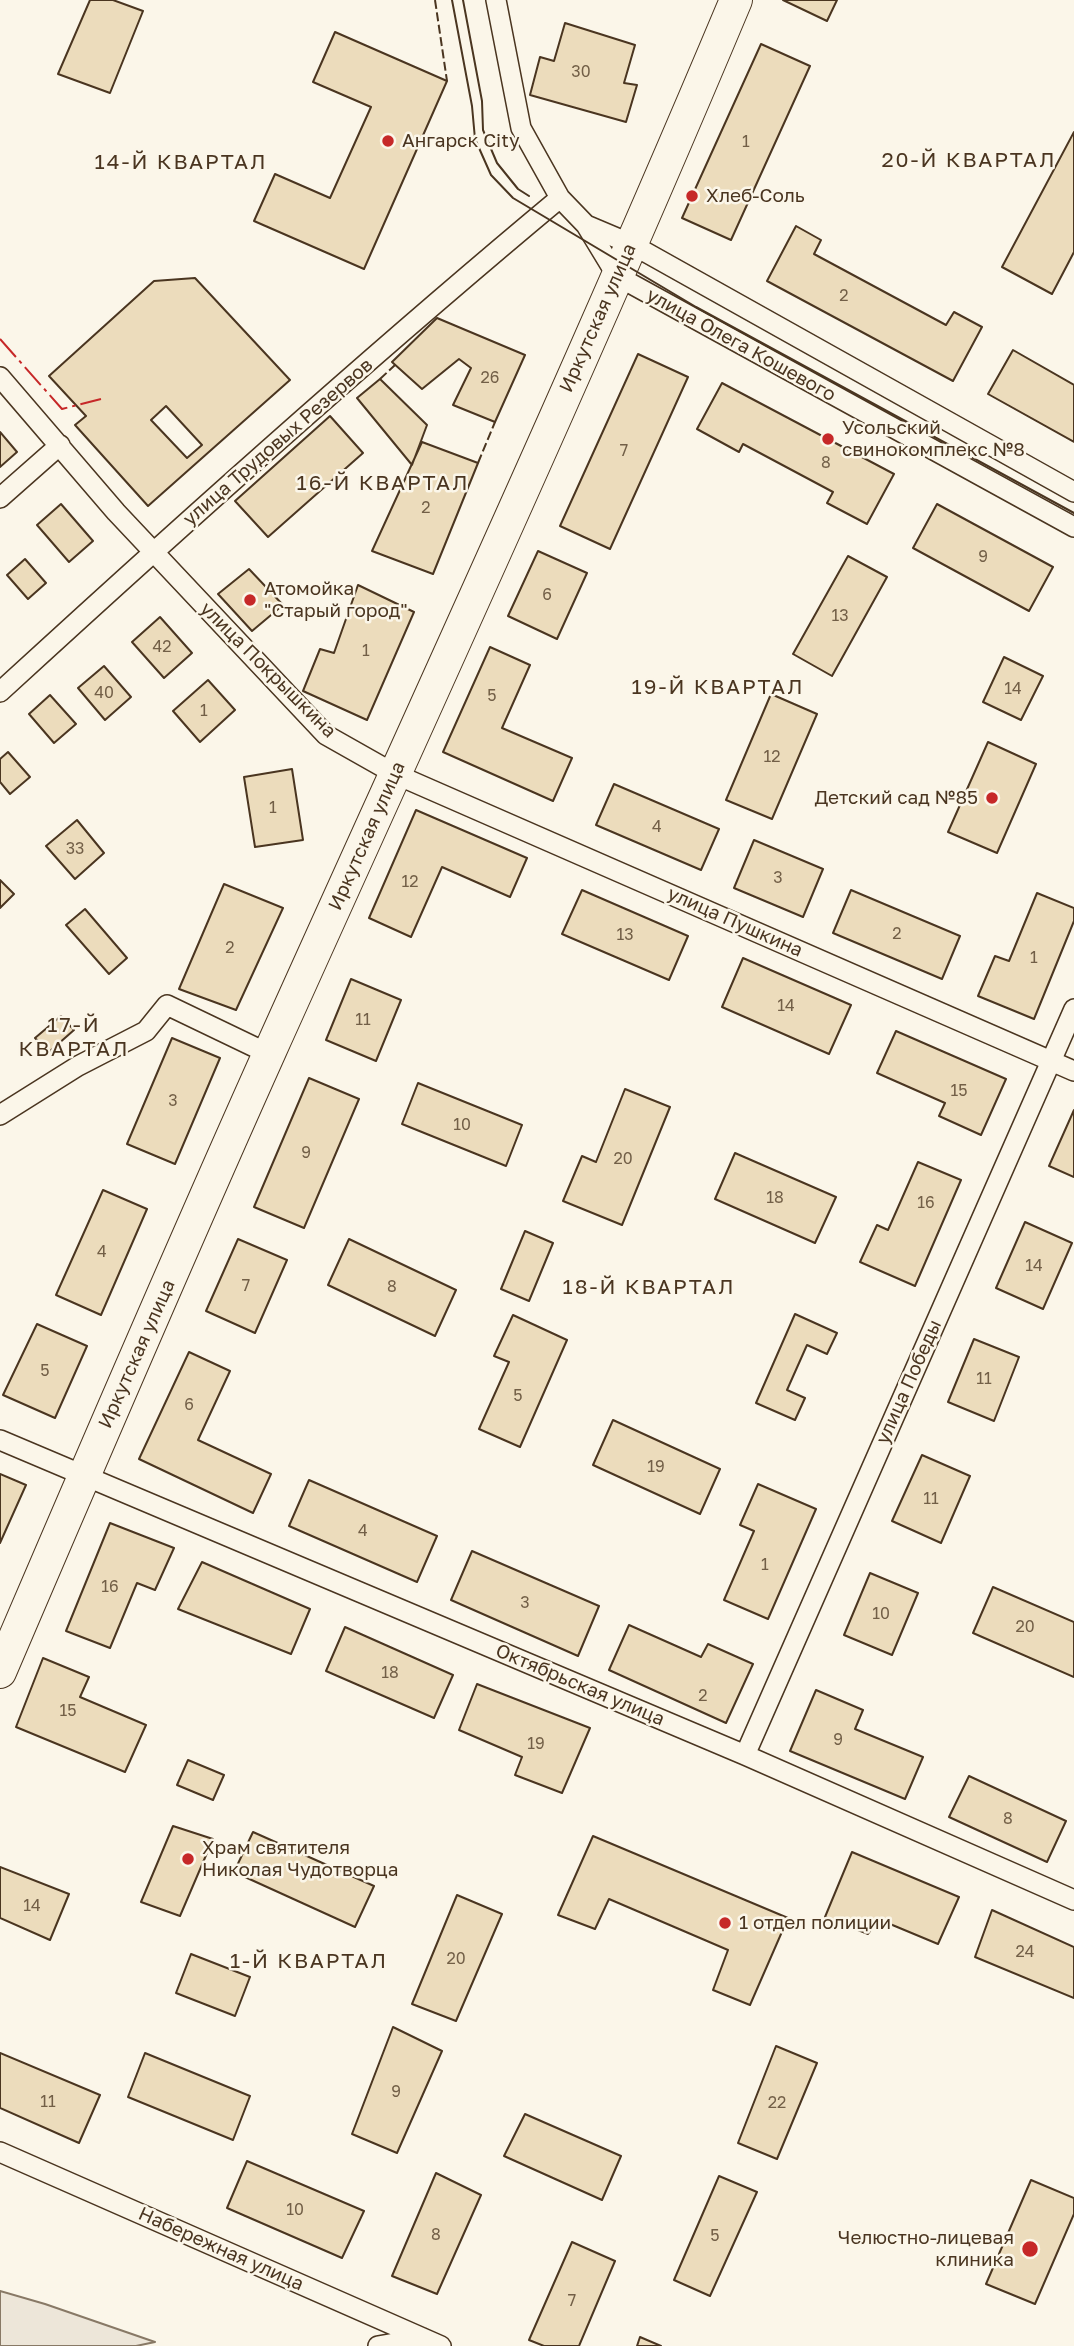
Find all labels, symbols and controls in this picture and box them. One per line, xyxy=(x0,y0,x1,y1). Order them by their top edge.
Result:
house number: 30 xyxy=(571,62,591,82)
place label: Ангарск City xyxy=(402,130,520,152)
house number: 1 xyxy=(742,132,750,152)
marker: Ангарск City xyxy=(380,133,396,149)
district label: 20-Й КВАРТАЛ xyxy=(883,147,1055,173)
district label: 14-Й КВАРТАЛ xyxy=(96,149,266,175)
place label: Хлеб-Соль xyxy=(706,185,805,207)
marker: Хлеб-Соль xyxy=(684,188,700,204)
street label: Иркутская улица xyxy=(555,240,641,396)
street label: улица Олега Кошевого xyxy=(642,283,840,407)
house number: 2 xyxy=(839,286,849,306)
street label: улица Трудовых Резервов xyxy=(179,354,377,530)
house number: 26 xyxy=(481,368,499,388)
place label: Усольский свинокомплекс №8 xyxy=(842,417,1025,461)
marker: Усольский свинокомплекс №8 xyxy=(820,431,836,447)
house number: 7 xyxy=(620,441,628,461)
house number: 8 xyxy=(821,453,831,473)
district label: 16-Й КВАРТАЛ xyxy=(298,470,468,496)
house number: 2 xyxy=(421,498,431,518)
house number: 9 xyxy=(978,547,988,567)
place label: Атомойка "Старый город" xyxy=(264,578,408,622)
house number: 6 xyxy=(542,585,552,605)
marker: Атомойка "Старый город" xyxy=(242,592,258,608)
street label: улица Покрышкина xyxy=(195,597,341,743)
house number: 13 xyxy=(831,606,849,626)
house number: 42 xyxy=(152,637,172,657)
house number: 1 xyxy=(362,641,370,661)
district label: 19-Й КВАРТАЛ xyxy=(633,674,803,700)
house number: 14 xyxy=(1004,679,1022,699)
house number: 40 xyxy=(94,683,114,703)
house number: 5 xyxy=(487,686,497,706)
house number: 1 xyxy=(200,701,208,721)
house number: 12 xyxy=(763,747,781,767)
street label: Иркутская улица xyxy=(324,758,410,914)
place label: Детский сад №85 xyxy=(814,787,978,809)
marker: Детский сад №85 xyxy=(984,790,1000,806)
house number: 1 xyxy=(269,798,277,818)
house number: 4 xyxy=(652,817,662,837)
house number: 33 xyxy=(66,839,84,859)
house number: 3 xyxy=(773,868,783,888)
house number: 12 xyxy=(401,872,419,892)
street label: улица Пушкина xyxy=(664,882,806,962)
house number: 2 xyxy=(892,924,902,944)
house number: 13 xyxy=(616,925,634,945)
house number: 2 xyxy=(225,938,235,958)
house number: 1 xyxy=(1030,948,1038,968)
house number: 14 xyxy=(777,996,795,1016)
house number: 11 xyxy=(355,1010,371,1030)
district label: 17-Й КВАРТАЛ xyxy=(19,1012,129,1062)
house number: 15 xyxy=(950,1081,968,1101)
house number: 3 xyxy=(168,1091,178,1111)
house number: 10 xyxy=(453,1115,471,1135)
house number: 9 xyxy=(301,1143,311,1163)
house number: 20 xyxy=(613,1149,633,1169)
house number: 18 xyxy=(766,1188,784,1208)
house number: 16 xyxy=(917,1193,935,1213)
house number: 4 xyxy=(97,1242,107,1262)
house number: 14 xyxy=(1025,1256,1043,1276)
district label: 18-Й КВАРТАЛ xyxy=(564,1274,734,1300)
street label: Иркутская улица xyxy=(94,1276,180,1432)
house number: 7 xyxy=(242,1276,250,1296)
house number: 8 xyxy=(387,1277,397,1297)
street label: улица Победы xyxy=(871,1316,947,1448)
house number: 5 xyxy=(40,1361,50,1381)
house number: 11 xyxy=(976,1369,992,1389)
house number: 5 xyxy=(513,1386,523,1406)
house number: 6 xyxy=(184,1395,194,1415)
house number: 19 xyxy=(647,1457,665,1477)
house number: 11 xyxy=(923,1489,939,1509)
house number: 4 xyxy=(358,1521,368,1541)
house number: 1 xyxy=(761,1555,769,1575)
house number: 16 xyxy=(101,1577,119,1597)
house number: 3 xyxy=(520,1593,530,1613)
house number: 10 xyxy=(872,1604,890,1624)
house number: 20 xyxy=(1015,1617,1035,1637)
street label: Октябрьская улица xyxy=(492,1639,668,1731)
house number: 18 xyxy=(381,1663,399,1683)
house number: 2 xyxy=(698,1686,708,1706)
house number: 15 xyxy=(59,1701,77,1721)
house number: 9 xyxy=(833,1730,843,1750)
house number: 19 xyxy=(527,1734,545,1754)
house number: 8 xyxy=(1003,1809,1013,1829)
place label: Храм святителя Николая Чудотворца xyxy=(202,1837,399,1881)
marker: Храм святителя Николая Чудотворца xyxy=(180,1851,196,1867)
house number: 14 xyxy=(23,1896,41,1916)
place label: 1 отдел полиции xyxy=(739,1912,891,1934)
marker: 1 отдел полиции xyxy=(717,1915,733,1931)
house number: 24 xyxy=(1015,1942,1035,1962)
district label: 1-Й КВАРТАЛ xyxy=(231,1948,387,1974)
house number: 20 xyxy=(446,1949,466,1969)
house number: 9 xyxy=(391,2082,401,2102)
house number: 11 xyxy=(40,2092,56,2112)
house number: 22 xyxy=(768,2093,786,2113)
house number: 10 xyxy=(286,2200,304,2220)
street label: Набережная улица xyxy=(135,2202,307,2296)
house number: 8 xyxy=(431,2225,441,2245)
house number: 5 xyxy=(710,2226,720,2246)
place label: Челюстно-лицевая клиника xyxy=(838,2227,1014,2271)
marker: Челюстно-лицевая клиника xyxy=(1020,2239,1040,2259)
house number: 7 xyxy=(568,2291,576,2311)

